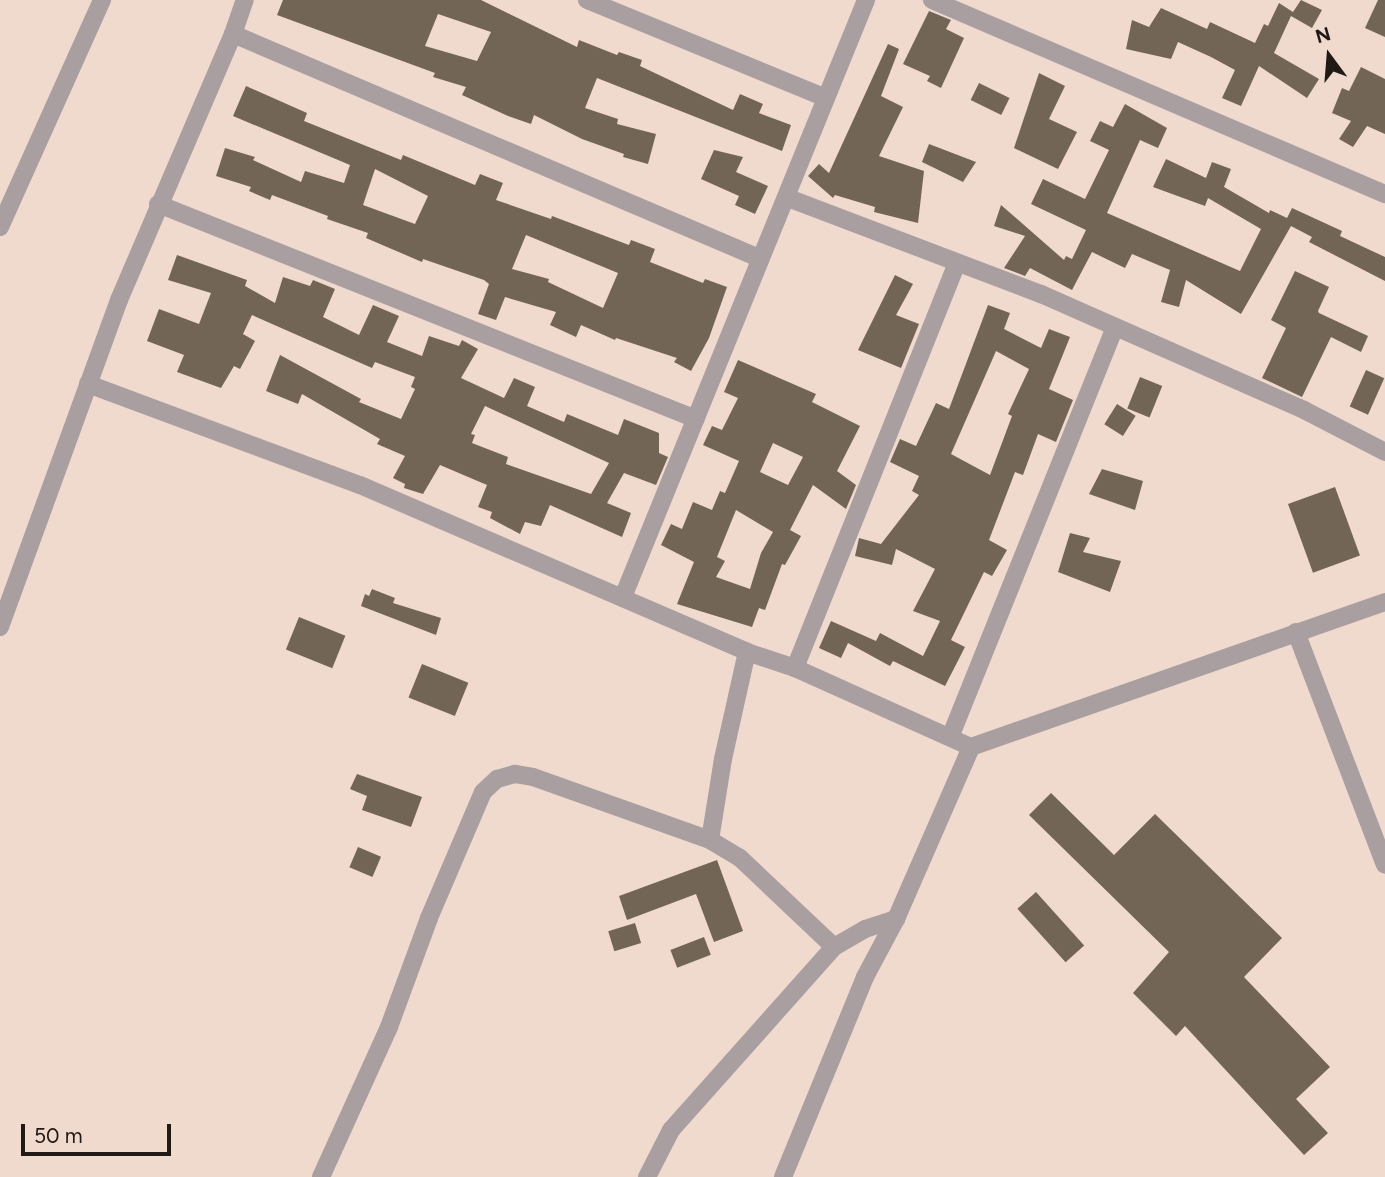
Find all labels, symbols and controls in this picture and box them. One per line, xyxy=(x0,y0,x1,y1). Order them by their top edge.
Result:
north arrow xyxy=(1294,21,1364,91)
text: N xyxy=(1313,22,1333,48)
scale bar xyxy=(24,1110,175,1154)
text: 50 m xyxy=(34,1123,83,1148)

